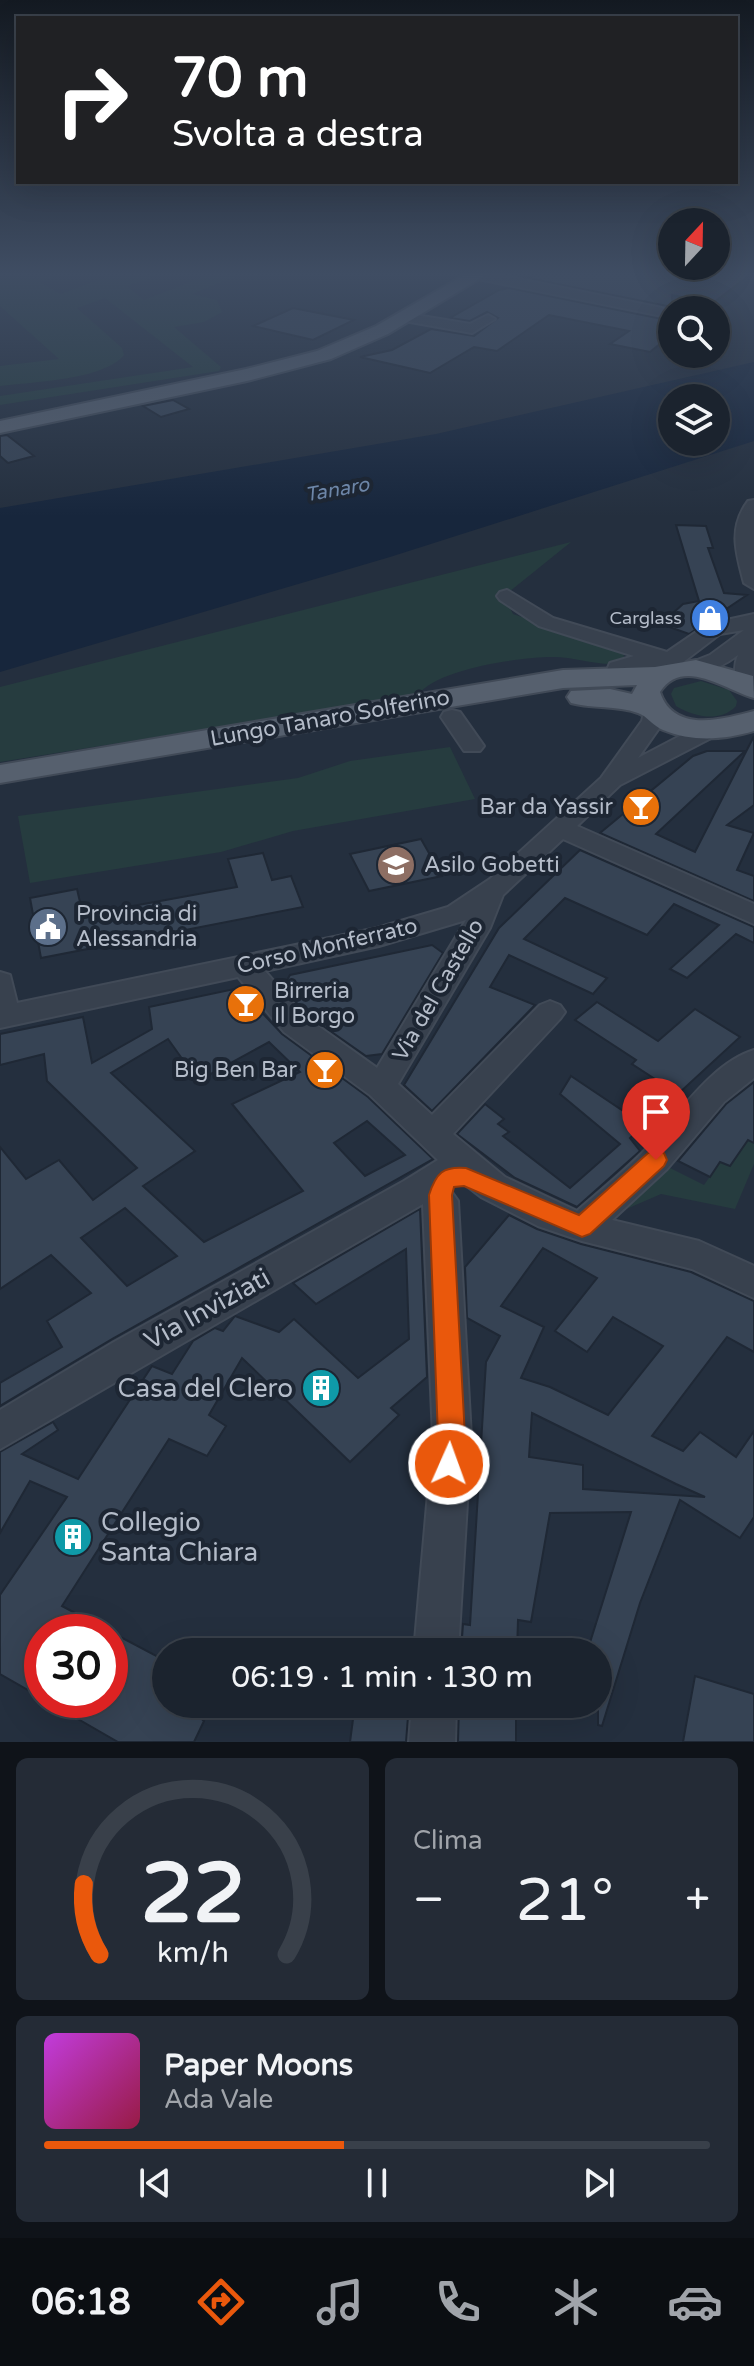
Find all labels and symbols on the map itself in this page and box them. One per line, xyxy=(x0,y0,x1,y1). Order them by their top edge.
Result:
north arrow xyxy=(658,208,730,280)
water label: Tanaro xyxy=(303,472,372,507)
shop icon: Carglass xyxy=(689,597,731,639)
place label: Carglass xyxy=(610,607,682,629)
street label: Lungo Tanaro Solferino xyxy=(208,684,452,752)
bar icon: Bar da Yassir xyxy=(620,786,662,828)
place label: Bar da Yassir xyxy=(480,794,614,820)
school or university icon: Asilo Gobetti xyxy=(375,844,417,886)
place label: Asilo Gobetti xyxy=(424,852,560,878)
place label: Provincia di Alessandria xyxy=(76,901,197,952)
public building icon: Provincia di Alessandria xyxy=(27,906,69,948)
street label: Corso Monferrato xyxy=(234,913,420,979)
street label: Via del Castello xyxy=(387,915,489,1065)
place label: Birreria Il Borgo xyxy=(274,978,355,1029)
bar icon: Birreria Il Borgo xyxy=(225,983,267,1025)
bar icon: Big Ben Bar xyxy=(304,1049,346,1091)
place label: Big Ben Bar xyxy=(174,1057,298,1083)
pin xyxy=(622,1078,690,1160)
street label: Via Inviziati xyxy=(139,1262,275,1356)
building icon: Casa del Clero xyxy=(300,1367,342,1409)
place label: Casa del Clero xyxy=(117,1373,293,1404)
position arrow xyxy=(407,1422,491,1506)
place label: Collegio Santa Chiara xyxy=(101,1507,258,1568)
building icon: Collegio Santa Chiara xyxy=(52,1516,94,1558)
speed limit sign: 30 xyxy=(24,1614,128,1718)

